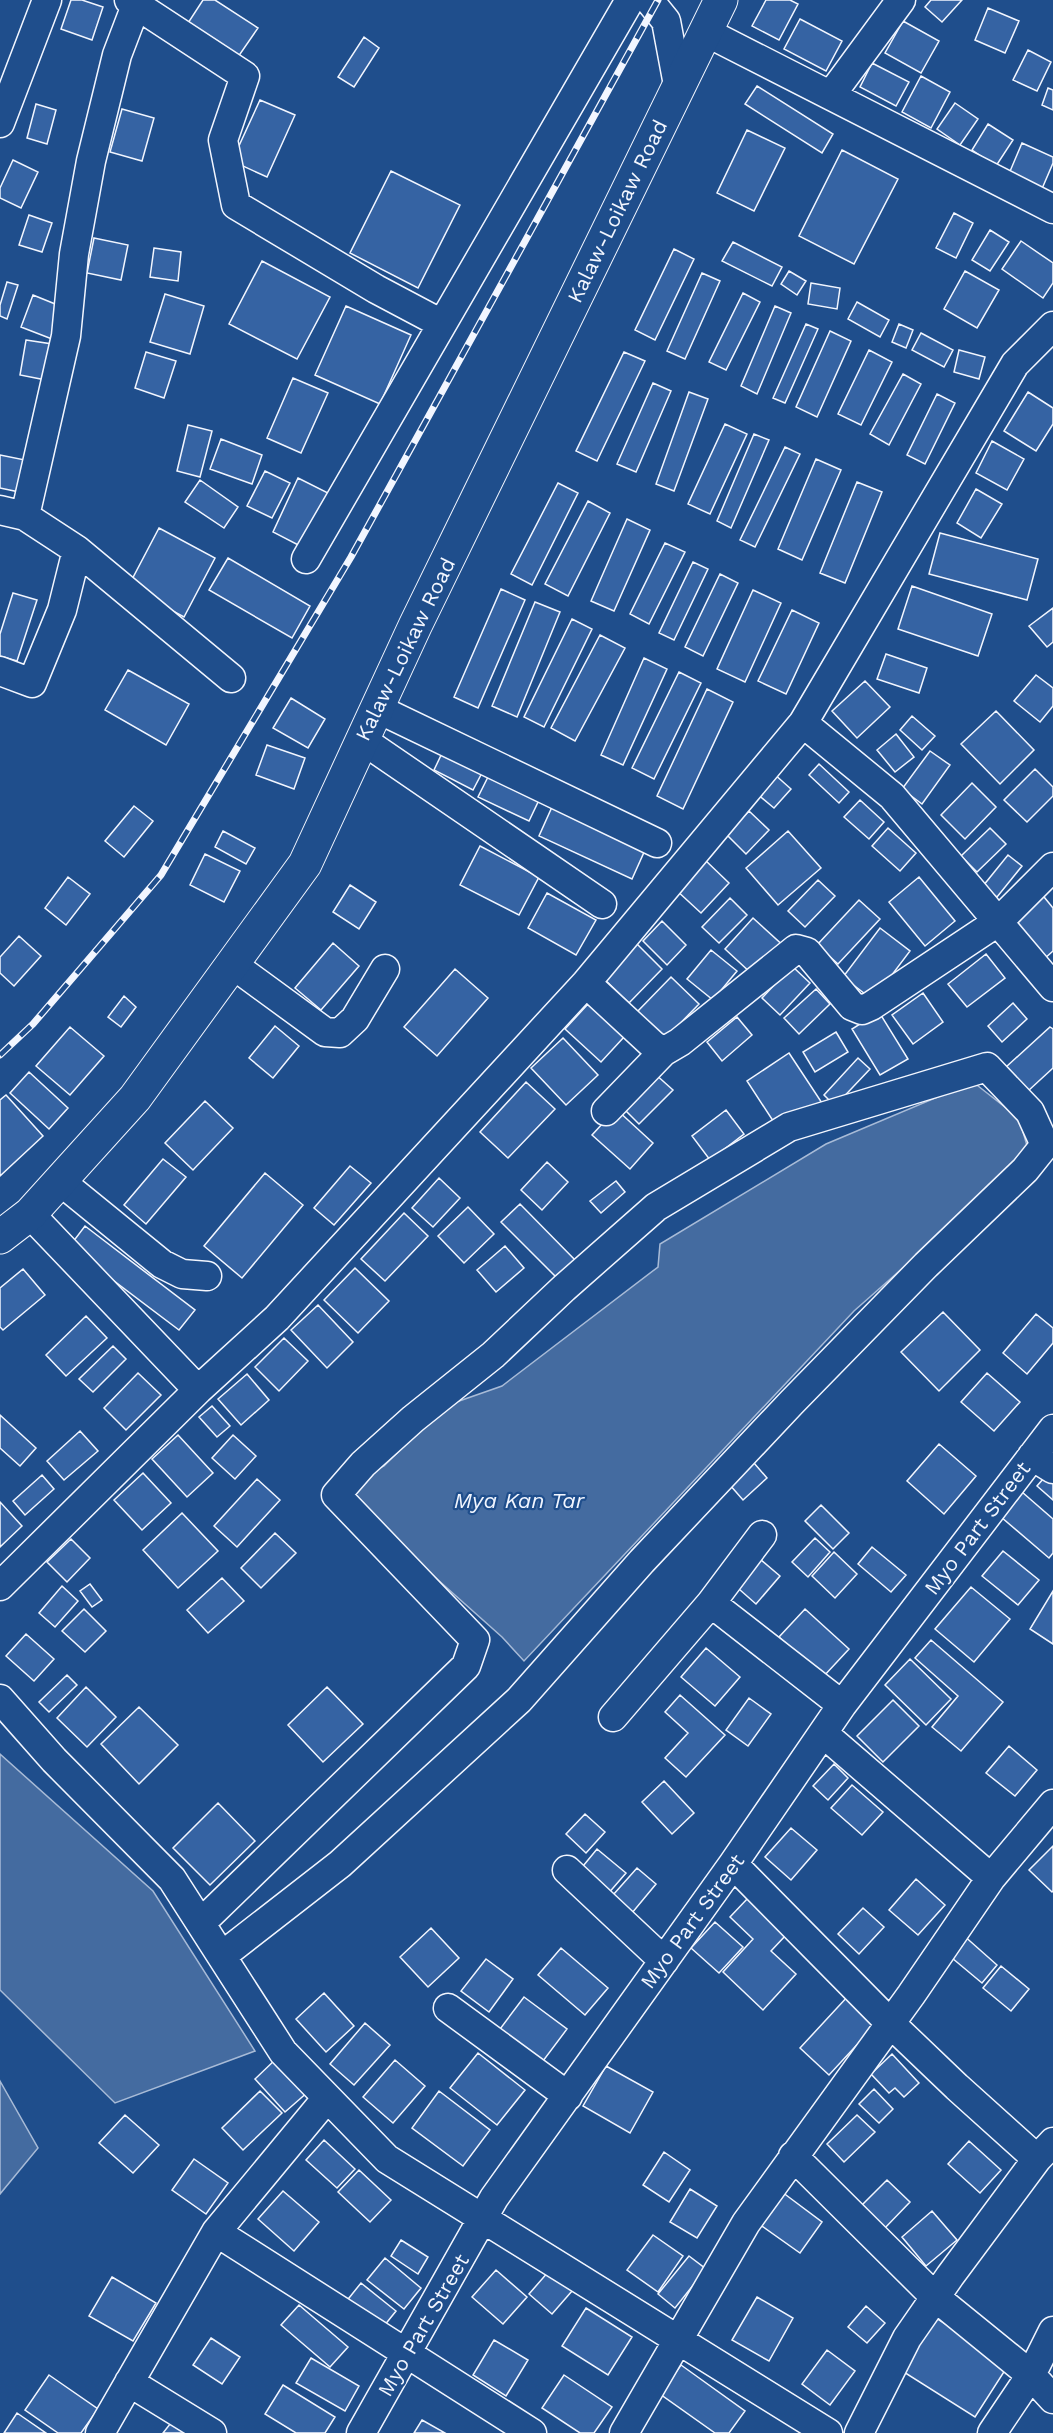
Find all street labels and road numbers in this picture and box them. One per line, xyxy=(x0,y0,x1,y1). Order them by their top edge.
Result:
street label: Kalaw-Loikaw Road xyxy=(562,115,672,307)
street label: Kalaw-Loikaw Road xyxy=(350,553,460,745)
street label: Myo Part Street xyxy=(919,1456,1035,1600)
street label: Myo Part Street xyxy=(635,1849,749,1993)
street label: Myo Part Street xyxy=(372,2249,474,2401)

